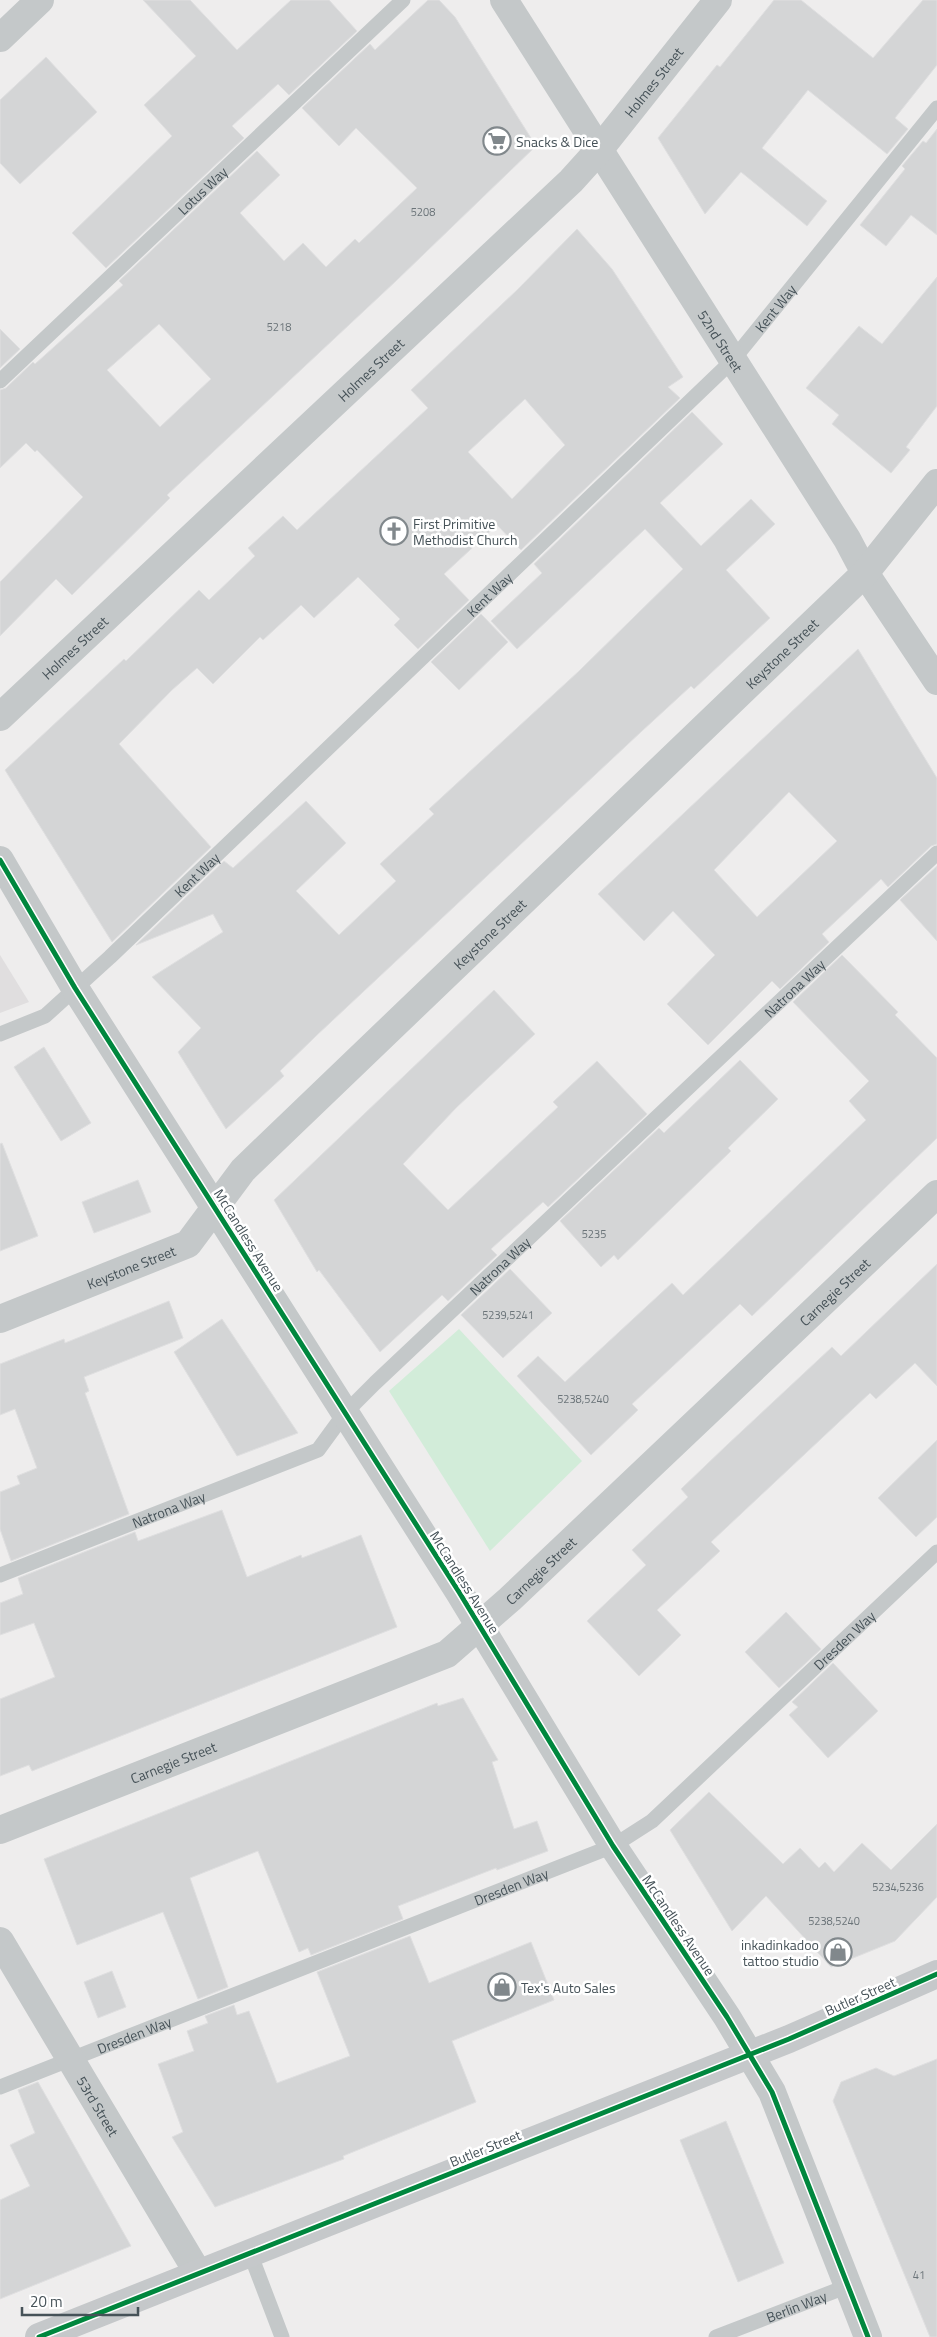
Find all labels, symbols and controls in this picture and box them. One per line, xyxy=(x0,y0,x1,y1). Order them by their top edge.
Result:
street label: Holmes Street xyxy=(619,42,688,121)
supermarket icon: Snacks & Dice xyxy=(482,126,512,156)
place label: Snacks & Dice xyxy=(516,131,598,152)
street label: Lotus Way xyxy=(172,161,232,219)
house number: 5208 xyxy=(411,204,435,220)
street label: Kent Way xyxy=(749,279,801,336)
street label: 52nd Street xyxy=(693,306,749,376)
house number: 5218 xyxy=(267,319,291,335)
street label: Holmes Street xyxy=(332,333,408,406)
place label: First Primitive Methodist Church xyxy=(413,513,517,550)
church icon: First Primitive Methodist Church xyxy=(379,516,409,546)
street label: Kent Way xyxy=(461,567,517,621)
street label: Holmes Street xyxy=(36,611,112,684)
street label: Keystone Street xyxy=(740,613,823,693)
street label: Kent Way xyxy=(169,847,224,901)
street label: Keystone Street xyxy=(448,893,531,974)
street label: Natrona Way xyxy=(759,954,830,1022)
street label: McCandless Avenue xyxy=(209,1185,289,1295)
house number: 5235 xyxy=(582,1226,606,1242)
street label: Natrona Way xyxy=(464,1231,535,1300)
street label: Keystone Street xyxy=(83,1240,179,1294)
street label: Carnegie Street xyxy=(794,1253,874,1330)
house number: 5239,5241 xyxy=(482,1307,534,1323)
house number: 5238,5240 xyxy=(557,1391,609,1407)
street label: Natrona Way xyxy=(129,1485,208,1533)
street label: McCandless Avenue xyxy=(425,1527,505,1637)
street label: Carnegie Street xyxy=(500,1531,581,1609)
street label: Dresden Way xyxy=(808,1605,880,1674)
street label: Carnegie Street xyxy=(127,1735,219,1788)
street label: Dresden Way xyxy=(471,1862,551,1910)
street label: McCandless Avenue xyxy=(637,1870,721,1980)
house number: 5234,5236 xyxy=(872,1879,924,1895)
house number: 5238,5240 xyxy=(808,1913,860,1929)
place label: inkadinkadoo tattoo studio xyxy=(741,1934,819,1971)
shop icon: inkadinkadoo tattoo studio xyxy=(823,1937,853,1967)
street label: Butler Street xyxy=(821,1971,899,2021)
shop icon: Tex's Auto Sales xyxy=(487,1972,517,2002)
place label: Tex's Auto Sales xyxy=(521,1977,615,1998)
street label: Dresden Way xyxy=(94,2010,175,2058)
street label: 53rd Street xyxy=(72,2072,125,2140)
street label: Butler Street xyxy=(446,2124,524,2172)
house number: 41 xyxy=(913,2267,925,2283)
scale bar xyxy=(22,2284,139,2316)
street label: Berlin Way xyxy=(763,2285,830,2327)
text: 20 m xyxy=(30,2290,63,2313)

